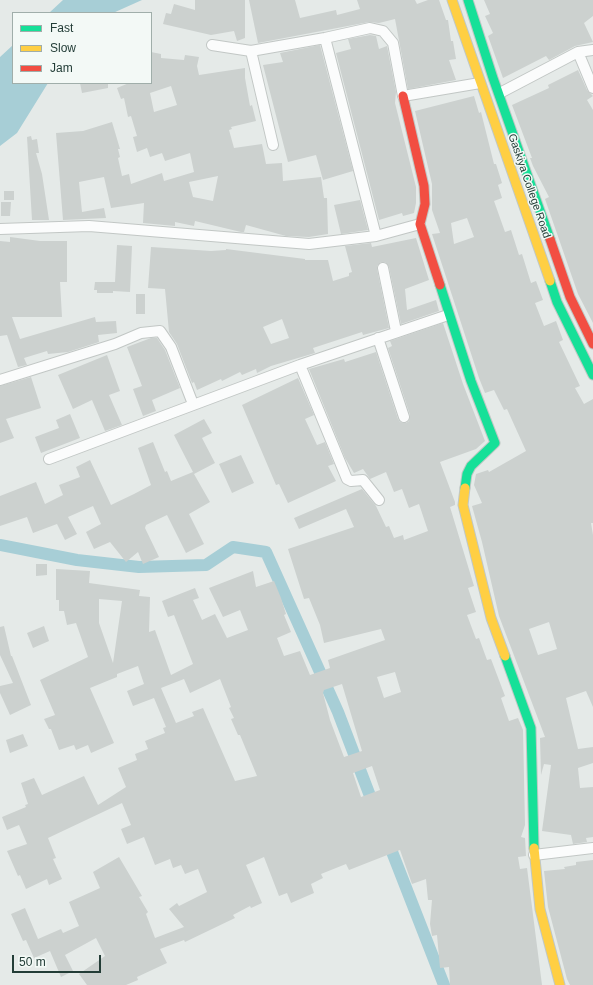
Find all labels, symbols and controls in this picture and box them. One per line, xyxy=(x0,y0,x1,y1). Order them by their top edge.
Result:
legend xyxy=(12,12,152,84)
text: Fast xyxy=(50,21,73,35)
text: Slow xyxy=(50,41,76,55)
text: Jam xyxy=(50,61,73,75)
street label: Gaskiya College Road xyxy=(505,132,553,240)
scale bar xyxy=(14,947,103,973)
text: 50 m xyxy=(19,955,46,969)

